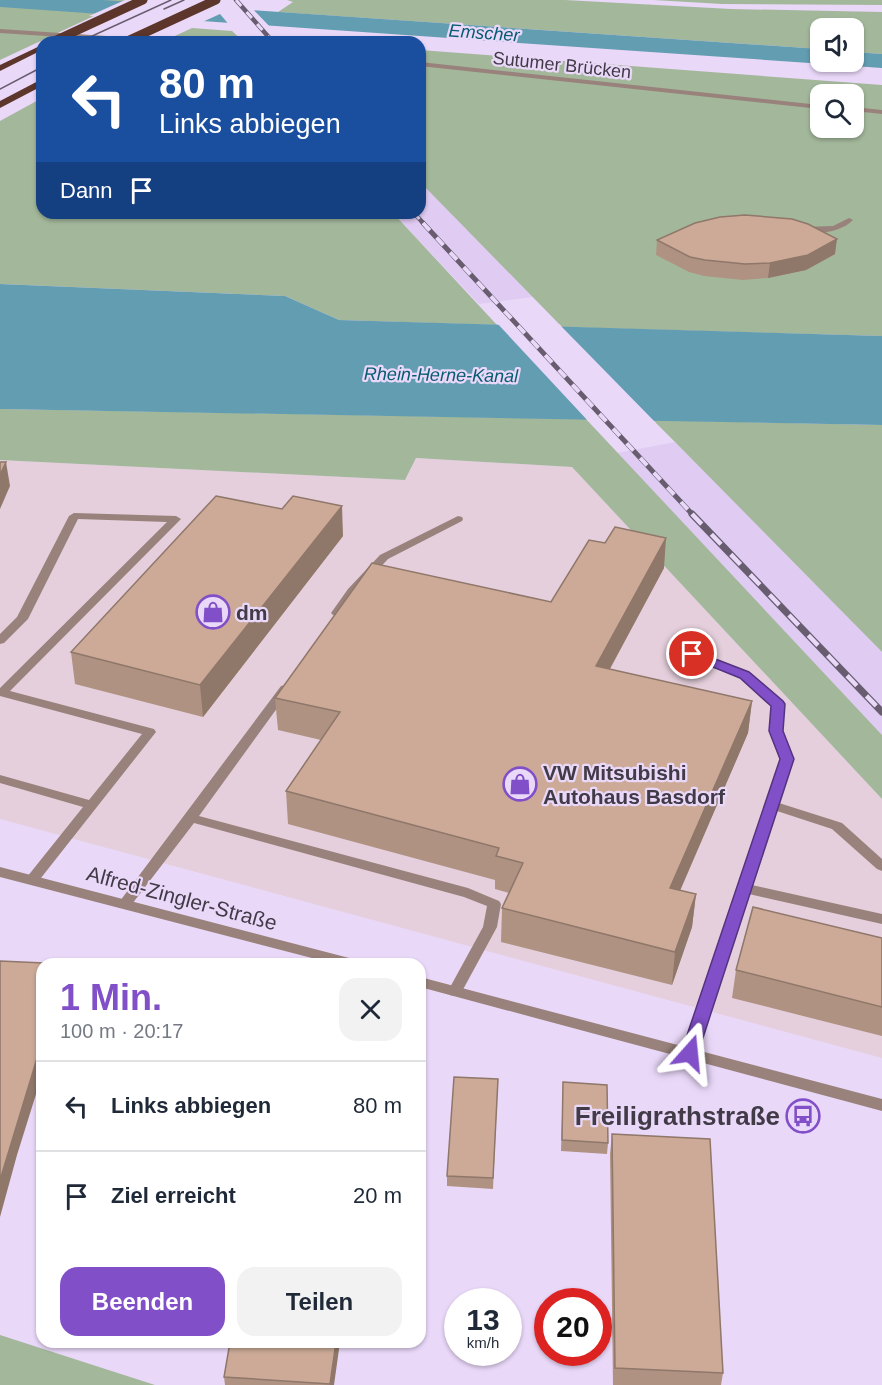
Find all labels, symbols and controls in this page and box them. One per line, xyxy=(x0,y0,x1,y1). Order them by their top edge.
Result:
map controls xyxy=(810,18,864,138)
button: sound xyxy=(810,18,864,72)
water label: Emscher xyxy=(448,21,521,46)
street label: Sutumer Brücken xyxy=(492,48,632,82)
icon: left xyxy=(60,60,138,138)
text: 80 m xyxy=(159,60,255,107)
button: search xyxy=(810,84,864,138)
text: Links abbiegen xyxy=(159,109,341,139)
icon: arrive xyxy=(125,174,158,207)
text: Dann xyxy=(60,178,113,203)
water label: Rhein-Herne-Kanal xyxy=(364,364,519,386)
shop icon: dm xyxy=(195,594,231,630)
place label: dm xyxy=(236,601,268,624)
pin xyxy=(666,628,717,679)
icon: arrive xyxy=(675,637,708,670)
place label: VW Mitsubishi Autohaus Basdorf xyxy=(543,761,726,808)
shop icon: VW Mitsubishi Autohaus Basdorf xyxy=(502,766,538,802)
street label: Alfred-Zingler-Straße xyxy=(84,862,280,934)
text: 1 Min. xyxy=(60,977,162,1018)
button: close xyxy=(339,978,402,1041)
text: 100 m · 20:17 xyxy=(60,1020,183,1042)
position arrow xyxy=(658,1021,722,1085)
icon: left xyxy=(60,1090,93,1123)
text: Links abbiegen xyxy=(111,1093,271,1118)
text: 80 m xyxy=(353,1093,402,1118)
bus stop icon: Freiligrathstraße xyxy=(785,1098,821,1134)
place label: Freiligrathstraße xyxy=(575,1101,780,1131)
icon: arrive xyxy=(60,1180,93,1213)
text: Ziel erreicht xyxy=(111,1183,236,1208)
text: 20 m xyxy=(353,1183,402,1208)
button: Beenden xyxy=(60,1267,225,1336)
button: Teilen xyxy=(237,1267,402,1336)
speed limit sign: 20 xyxy=(534,1288,612,1366)
text: 13 xyxy=(466,1303,500,1336)
text: km/h xyxy=(467,1334,499,1351)

